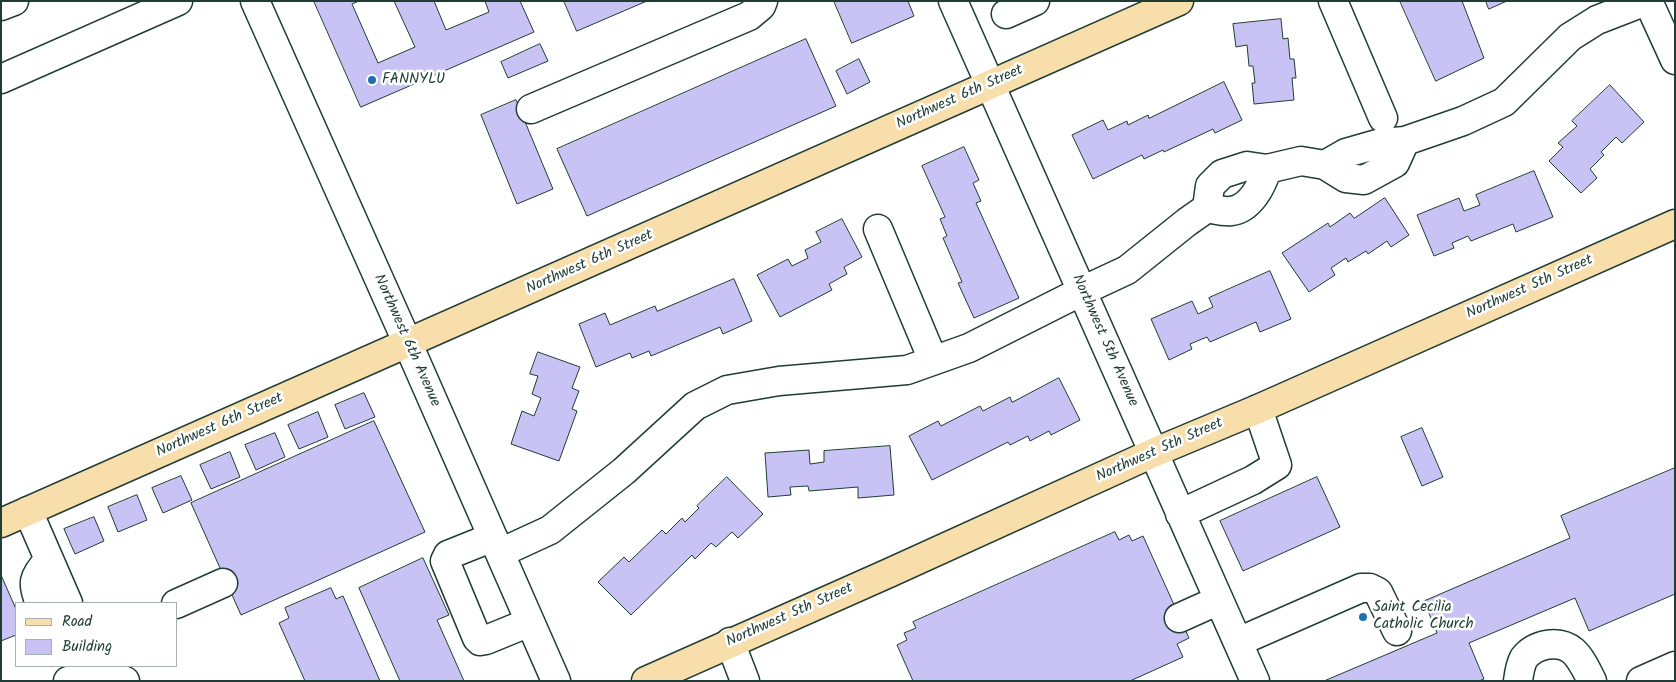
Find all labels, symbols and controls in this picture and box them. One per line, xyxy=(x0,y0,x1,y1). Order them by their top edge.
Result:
street label: Northwest 6th Street xyxy=(894,62,1026,134)
place label: FANNYLU xyxy=(382,71,445,89)
marker: FANNYLU xyxy=(366,74,378,86)
street label: Northwest 6th Street xyxy=(524,227,656,299)
street label: Northwest 5th Street xyxy=(1464,252,1596,324)
street label: Northwest 6th Avenue xyxy=(369,272,443,410)
street label: Northwest 5th Avenue xyxy=(1067,272,1141,410)
street label: Northwest 6th Street xyxy=(154,390,286,462)
street label: Northwest 5th Street xyxy=(1094,415,1226,487)
street label: Northwest 5th Street xyxy=(724,580,856,652)
place label: Saint Cecilia Catholic Church xyxy=(1373,599,1474,634)
legend xyxy=(15,602,178,667)
text: Road xyxy=(62,610,92,634)
marker: Saint Cecilia Catholic Church xyxy=(1357,611,1369,623)
text: Building xyxy=(62,635,112,659)

